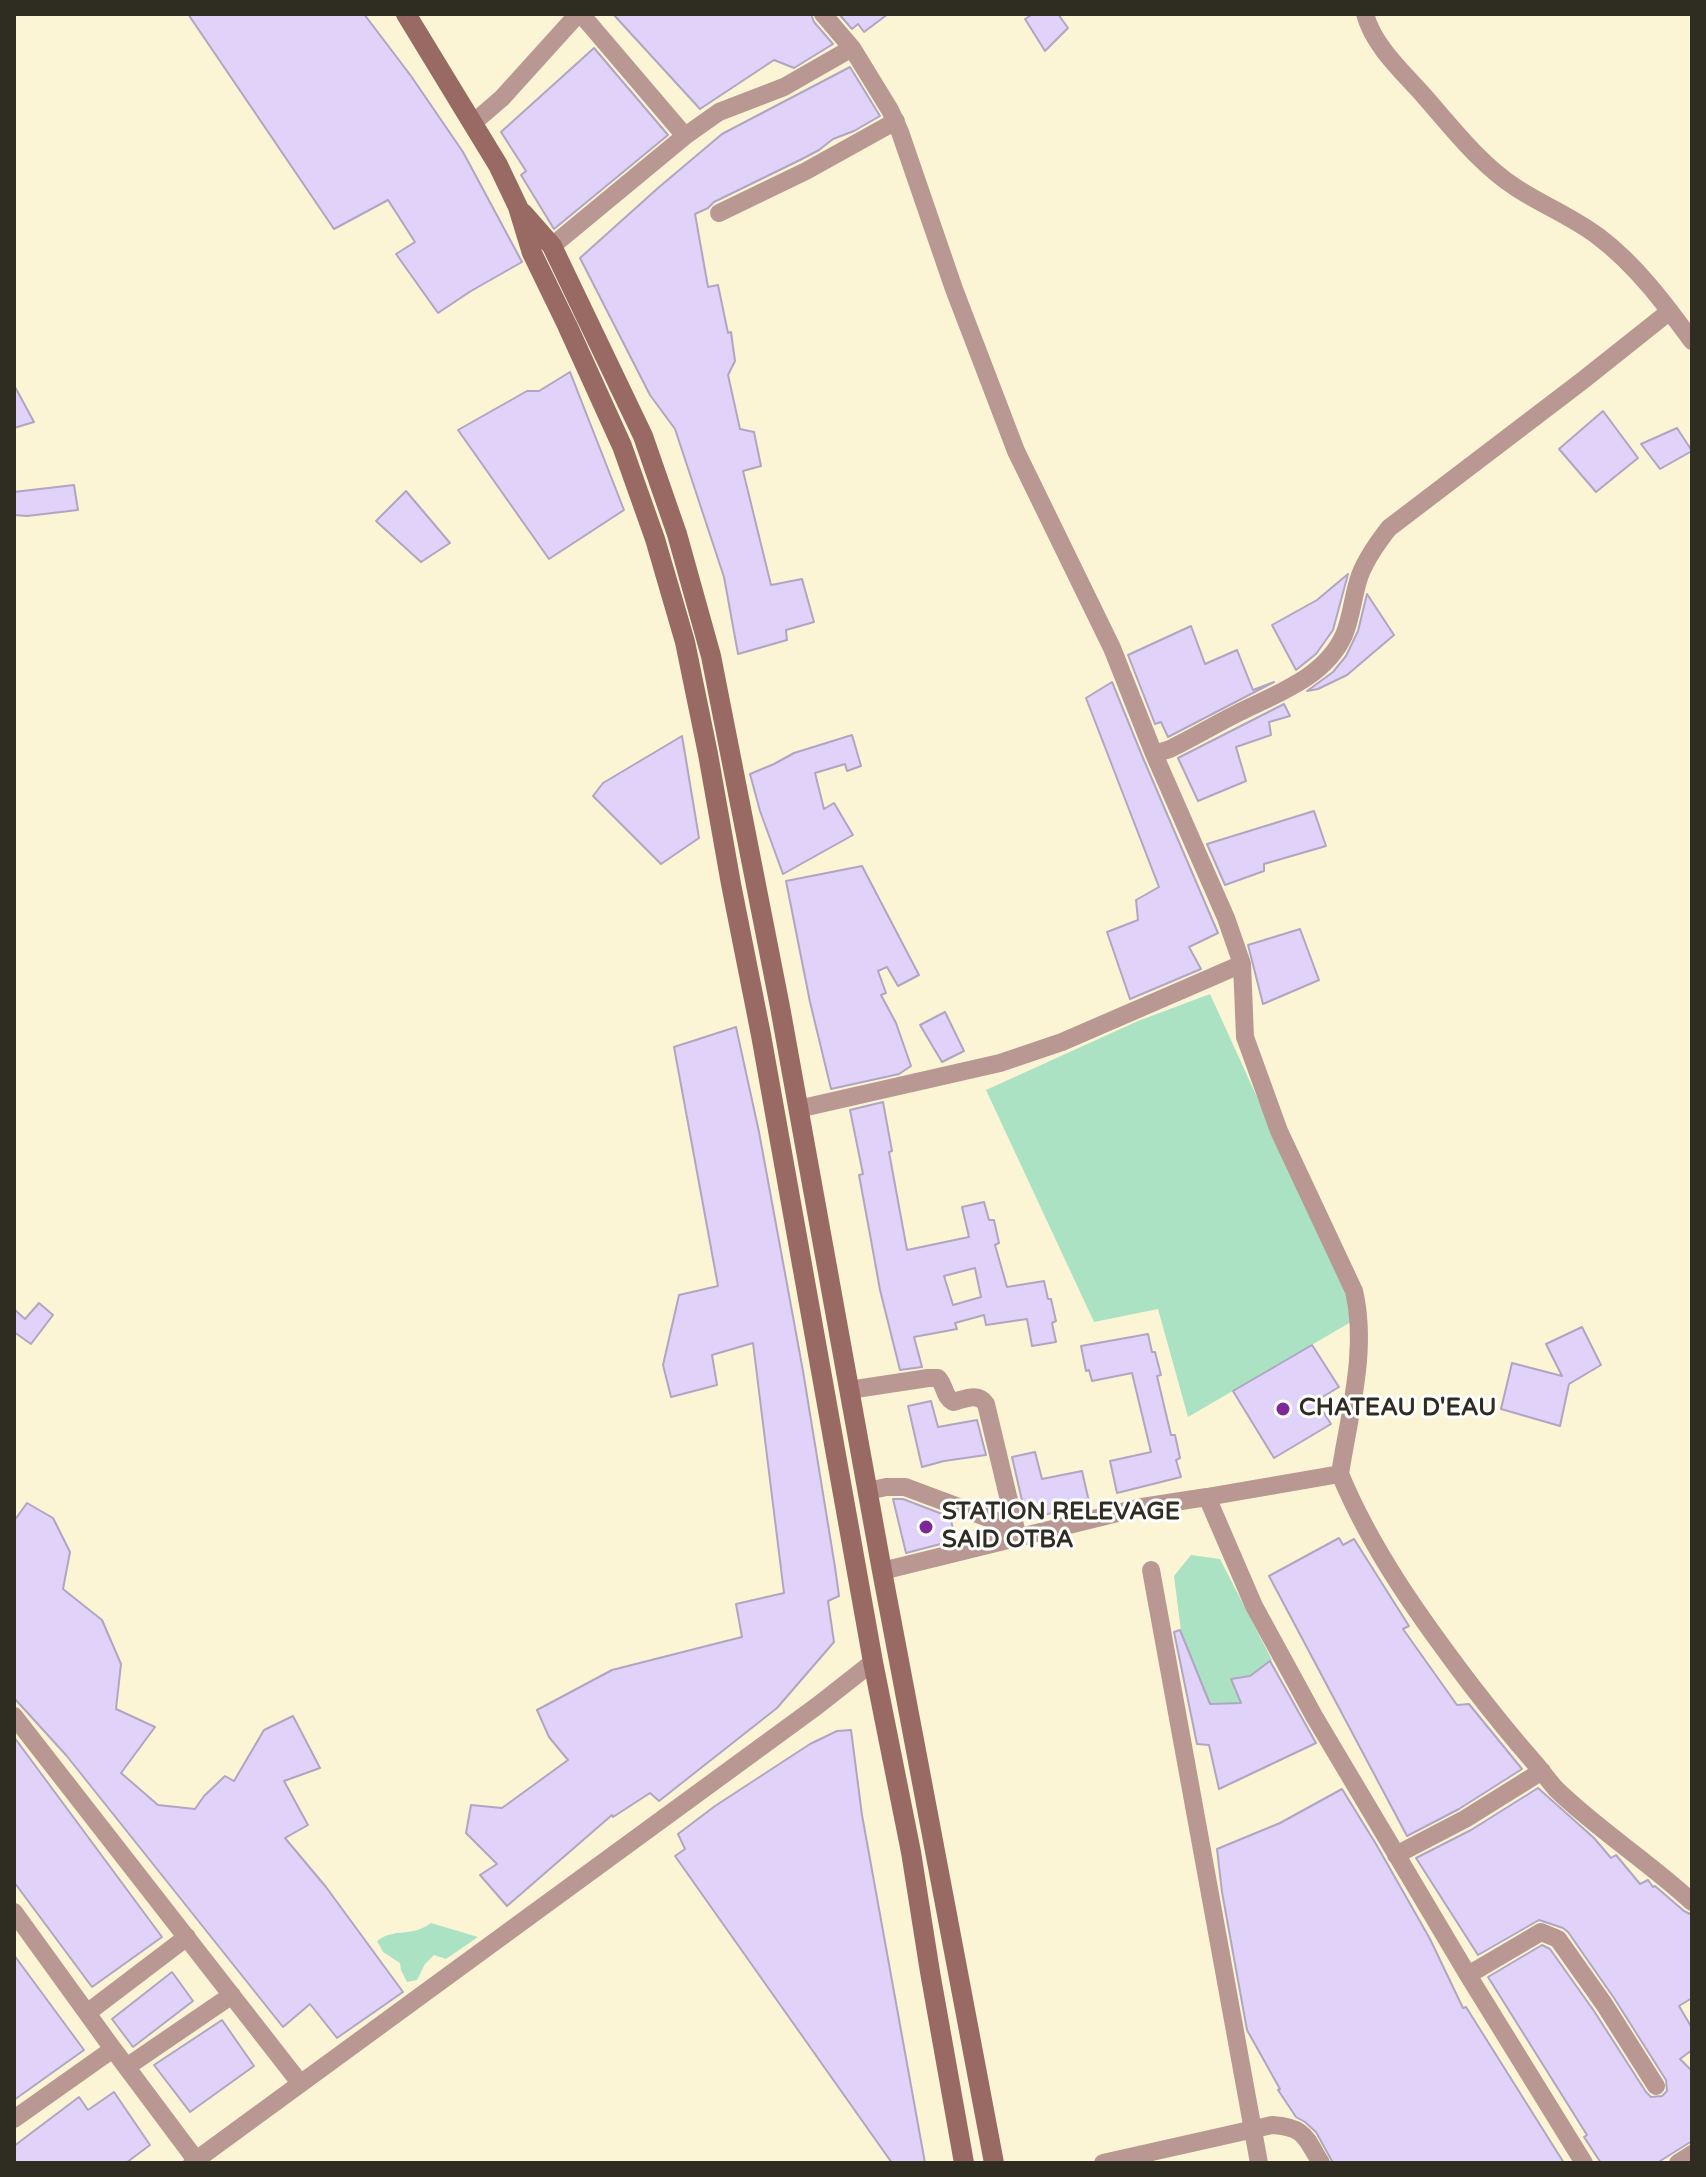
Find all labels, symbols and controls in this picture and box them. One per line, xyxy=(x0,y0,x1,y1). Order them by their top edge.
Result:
place label: CHATEAU D'EAU xyxy=(1299,1395,1496,1423)
marker: CHATEAU D'EAU xyxy=(1274,1400,1292,1418)
place label: STATION RELEVAGE SAID OTBA xyxy=(942,1499,1180,1555)
marker: STATION RELEVAGE SAID OTBA xyxy=(917,1518,935,1536)

